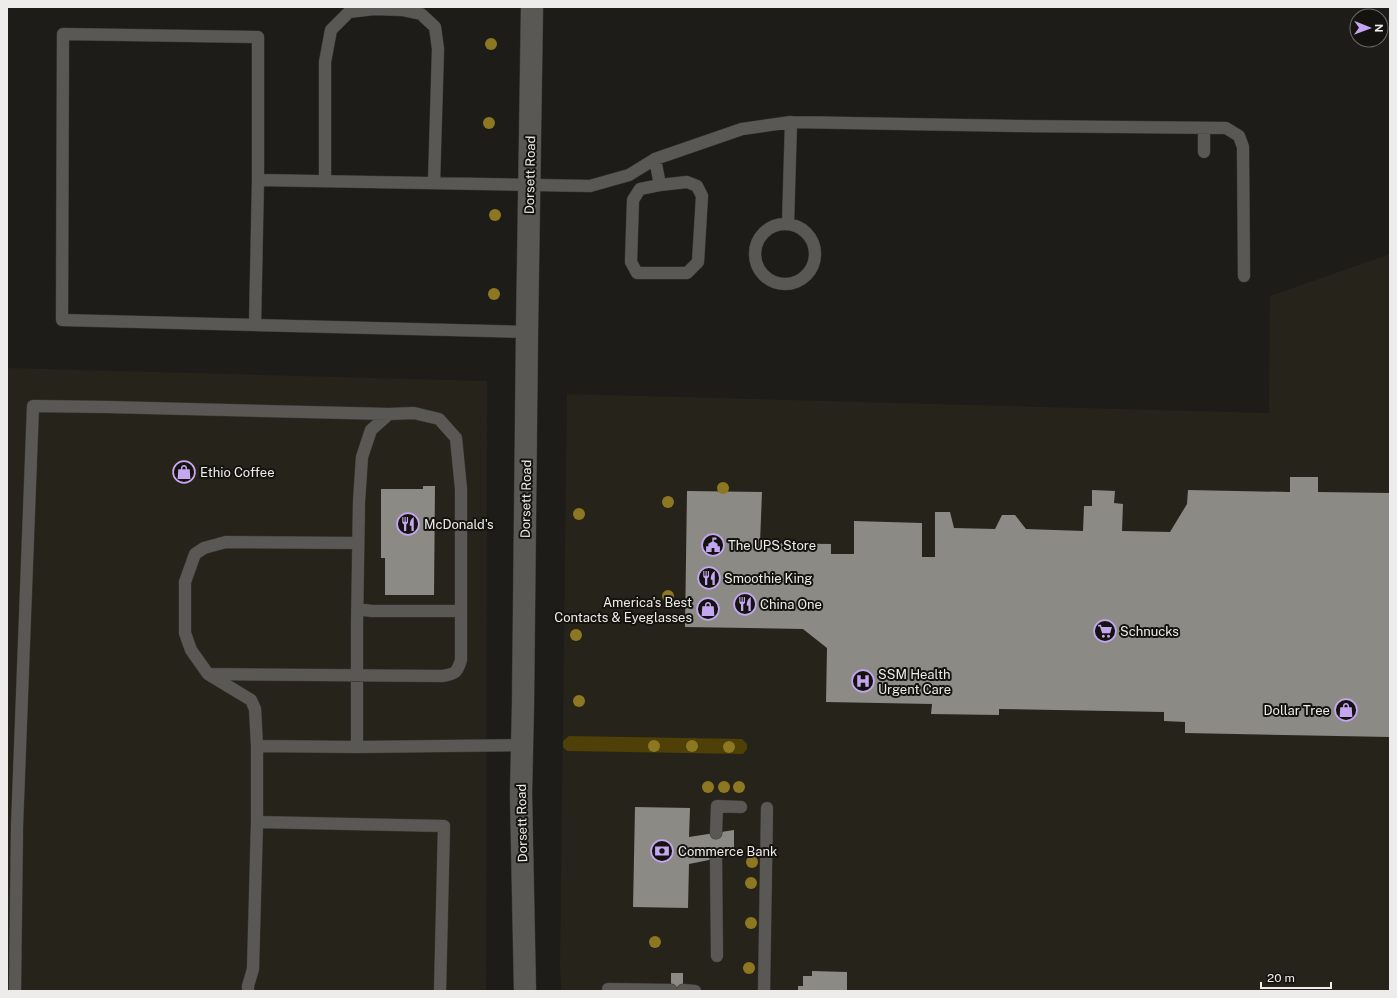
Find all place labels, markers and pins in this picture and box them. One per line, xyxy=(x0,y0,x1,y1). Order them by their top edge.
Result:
shop icon: Ethio Coffee xyxy=(171,459,197,485)
place label: Ethio Coffee xyxy=(200,465,275,480)
restaurant icon: McDonald's xyxy=(395,511,421,537)
place label: McDonald's xyxy=(424,517,494,532)
public building icon: The UPS Store xyxy=(700,532,726,558)
place label: The UPS Store xyxy=(728,538,816,553)
restaurant icon: Smoothie King xyxy=(696,565,722,591)
place label: Smoothie King xyxy=(724,571,812,586)
restaurant icon: China One xyxy=(732,591,758,617)
place label: America's Best Contacts & Eyeglasses xyxy=(554,595,692,625)
shop icon: America's Best Contacts & Eyeglasses xyxy=(695,596,721,622)
place label: China One xyxy=(760,597,822,612)
supermarket icon: Schnucks xyxy=(1092,618,1118,644)
place label: Schnucks xyxy=(1120,624,1179,639)
place label: SSM Health Urgent Care xyxy=(878,667,951,697)
hospital icon: SSM Health Urgent Care xyxy=(850,668,876,694)
shop icon: Dollar Tree xyxy=(1333,697,1359,723)
place label: Dollar Tree xyxy=(1264,703,1330,718)
bank icon: Commerce Bank xyxy=(649,838,675,864)
place label: Commerce Bank xyxy=(678,844,777,859)

